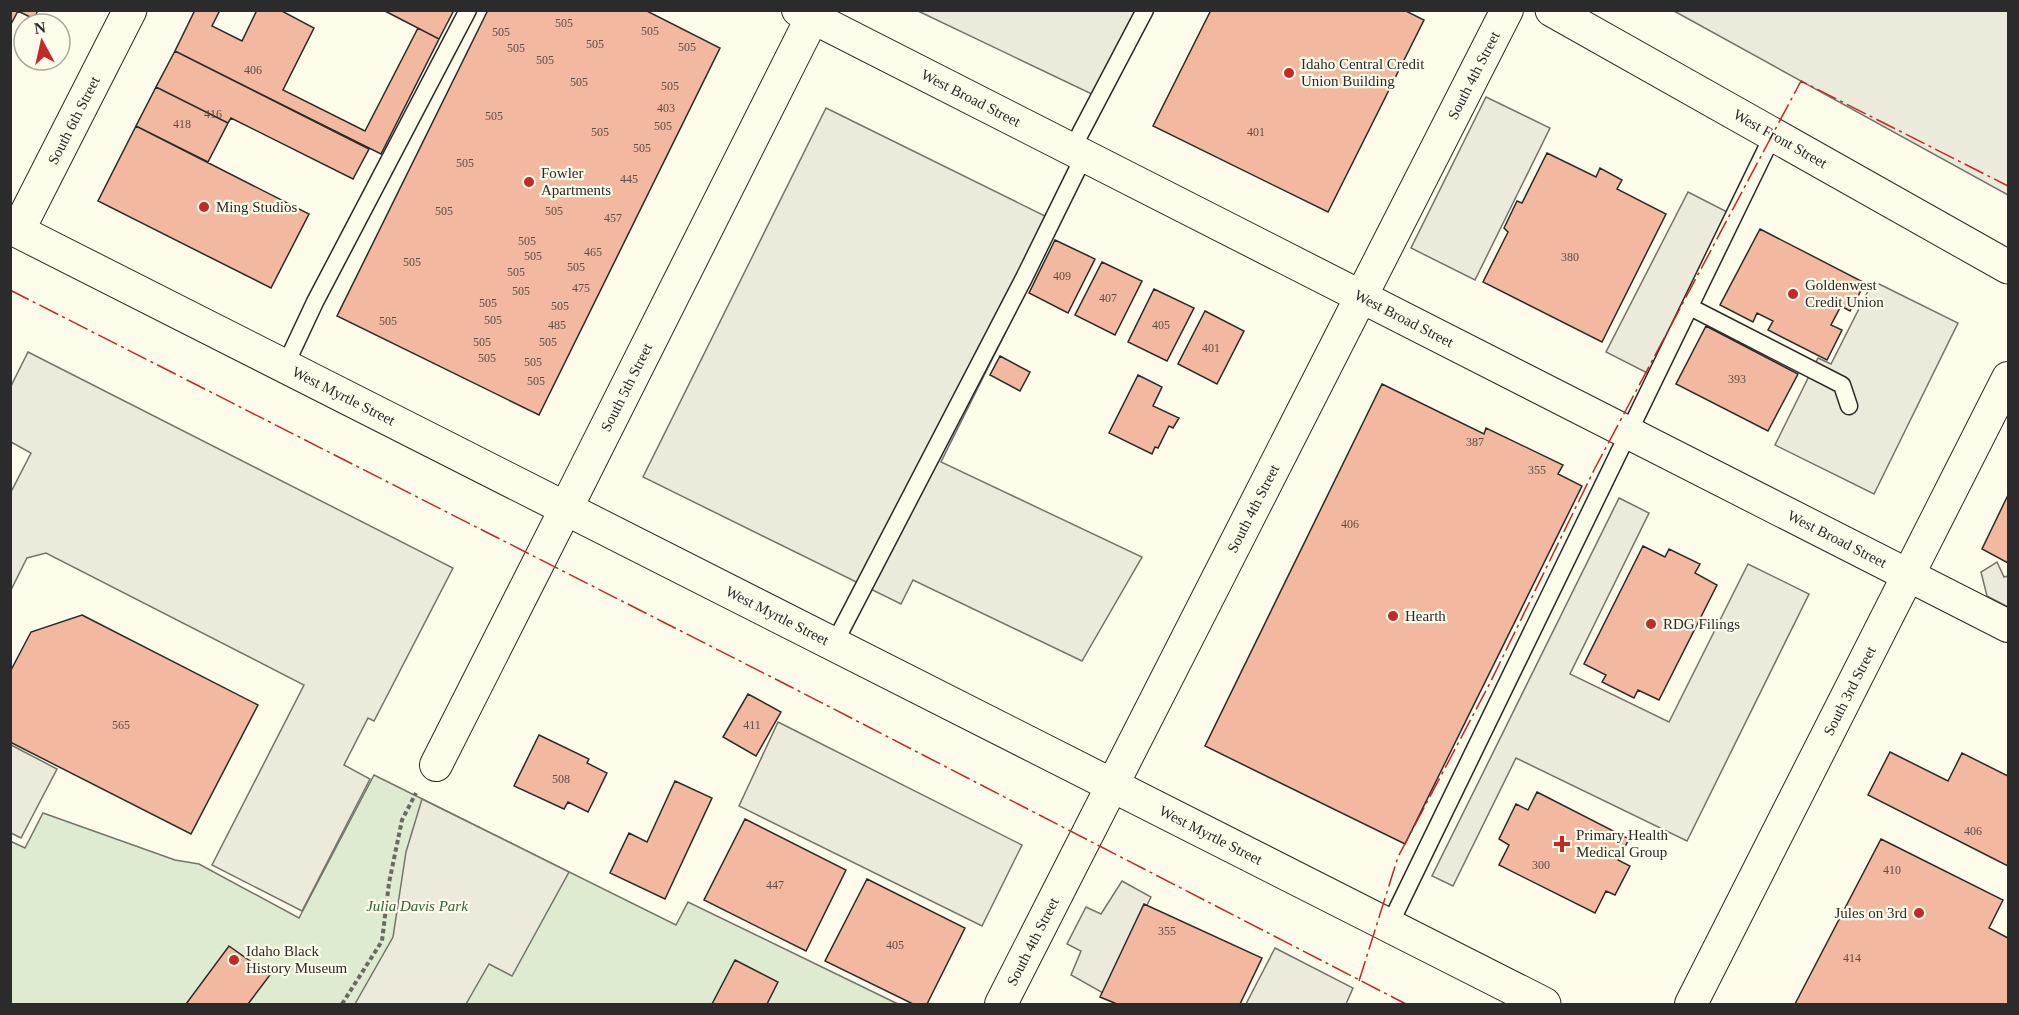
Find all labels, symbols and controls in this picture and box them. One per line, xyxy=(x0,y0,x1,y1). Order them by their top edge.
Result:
north arrow xyxy=(12,12,72,72)
house number: 505 xyxy=(555,16,573,30)
text: N xyxy=(33,18,47,37)
house number: 505 xyxy=(641,24,659,38)
house number: 505 xyxy=(492,25,510,39)
street label: South 4th Street xyxy=(1445,28,1503,122)
house number: 505 xyxy=(586,37,604,51)
house number: 505 xyxy=(678,40,696,54)
house number: 505 xyxy=(507,41,525,55)
house number: 505 xyxy=(536,53,554,67)
place label: Idaho Central Credit Union Building xyxy=(1301,56,1425,89)
house number: 406 xyxy=(244,63,262,77)
street label: West Broad Street xyxy=(919,66,1024,130)
marker: Idaho Central Credit Union Building xyxy=(1282,66,1296,80)
street label: South 6th Street xyxy=(45,73,103,167)
house number: 505 xyxy=(570,75,588,89)
house number: 505 xyxy=(661,79,679,93)
house number: 403 xyxy=(657,101,675,115)
street label: West Front Street xyxy=(1731,106,1831,172)
house number: 416 xyxy=(204,107,222,121)
house number: 505 xyxy=(485,109,503,123)
house number: 418 xyxy=(173,117,191,131)
house number: 505 xyxy=(654,119,672,133)
house number: 505 xyxy=(591,125,609,139)
house number: 401 xyxy=(1247,125,1265,139)
house number: 505 xyxy=(633,141,651,155)
house number: 505 xyxy=(456,156,474,170)
place label: Fowler Apartments xyxy=(541,165,611,198)
house number: 445 xyxy=(620,172,638,186)
marker: Fowler Apartments xyxy=(522,175,536,189)
place label: Ming Studios xyxy=(216,199,297,215)
marker: Ming Studios xyxy=(197,200,211,214)
house number: 505 xyxy=(435,204,453,218)
house number: 505 xyxy=(545,204,563,218)
house number: 457 xyxy=(604,211,622,225)
house number: 505 xyxy=(518,234,536,248)
house number: 465 xyxy=(584,245,602,259)
house number: 505 xyxy=(524,249,542,263)
house number: 380 xyxy=(1561,250,1579,264)
house number: 505 xyxy=(403,255,421,269)
house number: 505 xyxy=(567,260,585,274)
house number: 505 xyxy=(507,265,525,279)
house number: 409 xyxy=(1053,269,1071,283)
place label: Goldenwest Credit Union xyxy=(1805,277,1884,310)
house number: 475 xyxy=(572,281,590,295)
house number: 505 xyxy=(512,284,530,298)
street label: West Broad Street xyxy=(1352,287,1457,351)
marker: Goldenwest Credit Union xyxy=(1786,287,1800,301)
house number: 407 xyxy=(1099,291,1117,305)
house number: 505 xyxy=(479,296,497,310)
house number: 505 xyxy=(551,299,569,313)
house number: 505 xyxy=(484,313,502,327)
house number: 505 xyxy=(379,314,397,328)
house number: 485 xyxy=(548,318,566,332)
house number: 405 xyxy=(1152,318,1170,332)
house number: 505 xyxy=(473,335,491,349)
house number: 505 xyxy=(539,335,557,349)
street label: South 5th Street xyxy=(598,340,656,434)
house number: 401 xyxy=(1202,341,1220,355)
house number: 505 xyxy=(478,351,496,365)
house number: 505 xyxy=(524,355,542,369)
street label: West Myrtle Street xyxy=(290,363,398,429)
house number: 393 xyxy=(1728,372,1746,386)
house number: 505 xyxy=(527,374,545,388)
house number: 387 xyxy=(1466,435,1484,449)
street label: South 4th Street xyxy=(1224,461,1283,555)
house number: 355 xyxy=(1528,463,1546,477)
street label: West Broad Street xyxy=(1785,507,1890,571)
house number: 406 xyxy=(1341,517,1359,531)
street label: West Myrtle Street xyxy=(723,583,832,649)
place label: Hearth xyxy=(1405,608,1446,624)
marker: Hearth xyxy=(1386,609,1400,623)
place label: RDG Filings xyxy=(1663,616,1740,632)
marker: RDG Filings xyxy=(1644,617,1658,631)
street label: South 3rd Street xyxy=(1820,643,1879,738)
house number: 565 xyxy=(112,718,130,732)
house number: 411 xyxy=(743,718,761,732)
house number: 508 xyxy=(552,772,570,786)
street label: West Myrtle Street xyxy=(1157,803,1266,868)
house number: 406 xyxy=(1964,824,1982,838)
place label: Primary Health Medical Group xyxy=(1576,827,1669,860)
marker: Primary Health Medical Group xyxy=(1553,835,1571,853)
house number: 300 xyxy=(1532,858,1550,872)
house number: 410 xyxy=(1883,863,1901,877)
house number: 447 xyxy=(766,878,784,892)
street label: South 4th Street xyxy=(1004,894,1062,988)
park label: Julia Davis Park xyxy=(366,898,468,914)
place label: Jules on 3rd xyxy=(1835,905,1907,921)
marker: Jules on 3rd xyxy=(1912,906,1926,920)
house number: 355 xyxy=(1158,924,1176,938)
house number: 405 xyxy=(886,938,904,952)
place label: Idaho Black History Museum xyxy=(246,943,348,976)
house number: 414 xyxy=(1843,951,1861,965)
marker: Idaho Black History Museum xyxy=(227,953,241,967)

